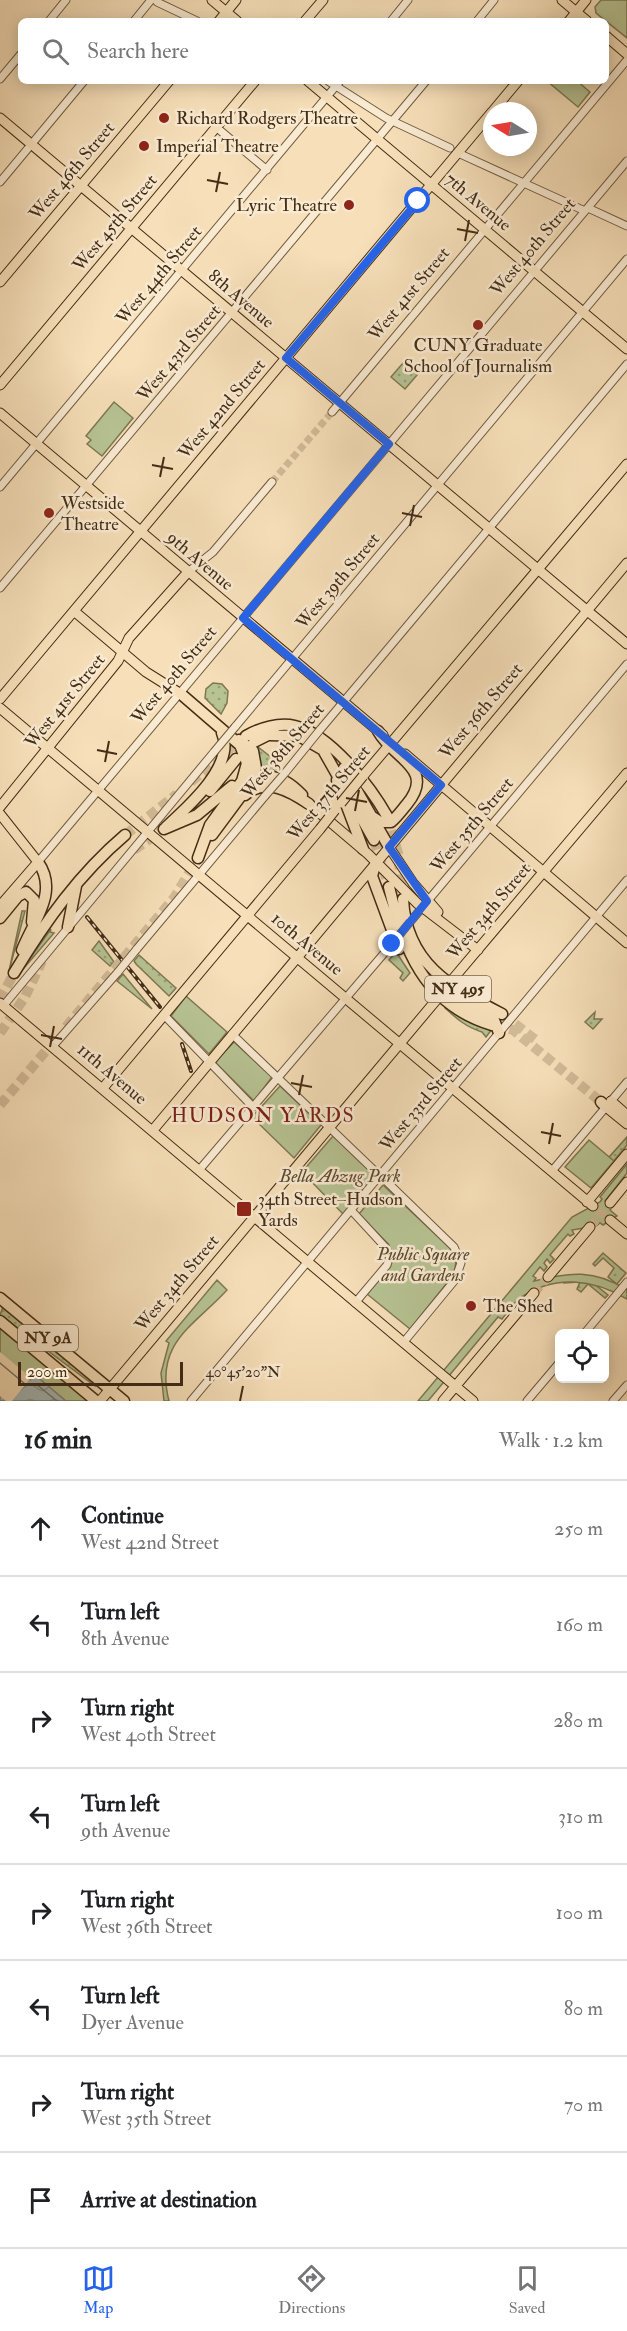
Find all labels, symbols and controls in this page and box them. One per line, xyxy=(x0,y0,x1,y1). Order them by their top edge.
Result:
search box xyxy=(18,18,609,84)
icon: search xyxy=(39,35,72,68)
text: Search here xyxy=(87,37,189,65)
north arrow xyxy=(483,102,537,156)
place label: Richard Rodgers Theatre xyxy=(176,107,358,130)
marker: Richard Rodgers Theatre xyxy=(157,111,171,125)
street label: West 46th Street xyxy=(24,117,120,226)
place label: Imperial Theatre xyxy=(156,135,279,158)
marker: Imperial Theatre xyxy=(137,139,151,153)
street label: 7th Avenue xyxy=(440,168,516,237)
street label: West 45th Street xyxy=(67,169,163,277)
route start xyxy=(404,187,430,213)
street label: West 40th Street xyxy=(485,193,581,302)
place label: Lyric Theatre xyxy=(236,194,337,217)
marker: Lyric Theatre xyxy=(342,198,356,212)
street label: West 44th Street xyxy=(110,221,207,330)
street label: West 41st Street xyxy=(362,242,455,346)
street label: 8th Avenue xyxy=(203,265,279,334)
street label: West 43rd Street xyxy=(131,300,226,407)
marker: CUNY Graduate School of Journalism xyxy=(471,318,485,332)
place label: CUNY Graduate School of Journalism xyxy=(404,334,552,378)
street label: West 42nd Street xyxy=(173,354,271,465)
place label: Westside Theatre xyxy=(60,492,125,536)
marker: Westside Theatre xyxy=(42,506,56,520)
street label: 9th Avenue xyxy=(160,525,239,596)
street label: West 39th Street xyxy=(290,528,385,635)
street label: West 40th Street xyxy=(126,621,222,730)
street label: West 41st Street xyxy=(19,649,110,754)
street label: West 36th Street xyxy=(433,658,528,765)
street label: West 38th Street xyxy=(236,698,330,804)
street label: West 37th Street xyxy=(282,740,376,846)
street label: West 35th Street xyxy=(425,773,519,878)
street label: West 34th Street xyxy=(441,858,536,965)
street label: 10th Avenue xyxy=(266,907,348,981)
route end xyxy=(378,930,404,956)
road number: NY 495 xyxy=(425,976,491,1002)
street label: 11th Avenue xyxy=(72,1038,152,1110)
street label: West 33rd Street xyxy=(374,1052,467,1157)
district label: HUDSON YARDS xyxy=(171,1103,355,1128)
park label: Bella Abzug Park xyxy=(278,1165,401,1188)
place label: 34th Street–Hudson Yards xyxy=(258,1188,403,1232)
marker: 34th Street–Hudson Yards xyxy=(235,1200,253,1218)
street label: West 34th Street xyxy=(129,1230,224,1337)
park label: Public Square and Gardens xyxy=(376,1243,470,1287)
place label: The Shed xyxy=(483,1295,553,1318)
marker: The Shed xyxy=(464,1299,478,1313)
road number: NY 9A xyxy=(18,1325,78,1351)
map controls xyxy=(555,1329,609,1383)
button: locate xyxy=(555,1329,609,1383)
scale bar xyxy=(18,1359,183,1386)
text: 200 m xyxy=(27,1362,67,1382)
text: 40°45'20"N xyxy=(206,1363,281,1382)
text: 16 min xyxy=(24,1424,92,1456)
text: Walk · 1.2 km xyxy=(499,1428,603,1453)
text: Continue xyxy=(81,1502,164,1530)
icon: ahead xyxy=(24,1512,57,1545)
text: 250 m xyxy=(554,1516,603,1541)
text: West 42nd Street xyxy=(81,1530,219,1555)
text: Turn left xyxy=(81,1598,160,1626)
icon: left xyxy=(24,1608,57,1641)
text: 160 m xyxy=(556,1612,603,1637)
text: 8th Avenue xyxy=(81,1626,169,1651)
text: Turn right xyxy=(81,1694,174,1722)
icon: right xyxy=(24,1704,57,1737)
text: 280 m xyxy=(553,1708,603,1733)
text: West 40th Street xyxy=(81,1722,216,1747)
text: Turn left xyxy=(81,1790,160,1818)
icon: left xyxy=(24,1800,57,1833)
text: 310 m xyxy=(558,1804,603,1829)
text: 9th Avenue xyxy=(81,1818,170,1843)
text: Turn right xyxy=(81,1886,174,1914)
icon: right xyxy=(24,1896,57,1929)
text: 100 m xyxy=(556,1900,603,1925)
text: West 36th Street xyxy=(81,1914,213,1939)
text: Turn left xyxy=(81,1982,160,2010)
icon: left xyxy=(24,1992,57,2025)
text: 80 m xyxy=(564,1996,603,2021)
text: Dyer Avenue xyxy=(81,2010,184,2035)
text: Turn right xyxy=(81,2078,174,2106)
icon: right xyxy=(24,2088,57,2121)
text: 70 m xyxy=(564,2092,603,2117)
text: West 35th Street xyxy=(81,2106,211,2131)
icon: arrive xyxy=(24,2184,57,2217)
text: Arrive at destination xyxy=(81,2186,257,2214)
tab: Map xyxy=(82,2262,115,2318)
tab: Directions xyxy=(278,2262,345,2318)
tab: Saved xyxy=(509,2262,545,2318)

